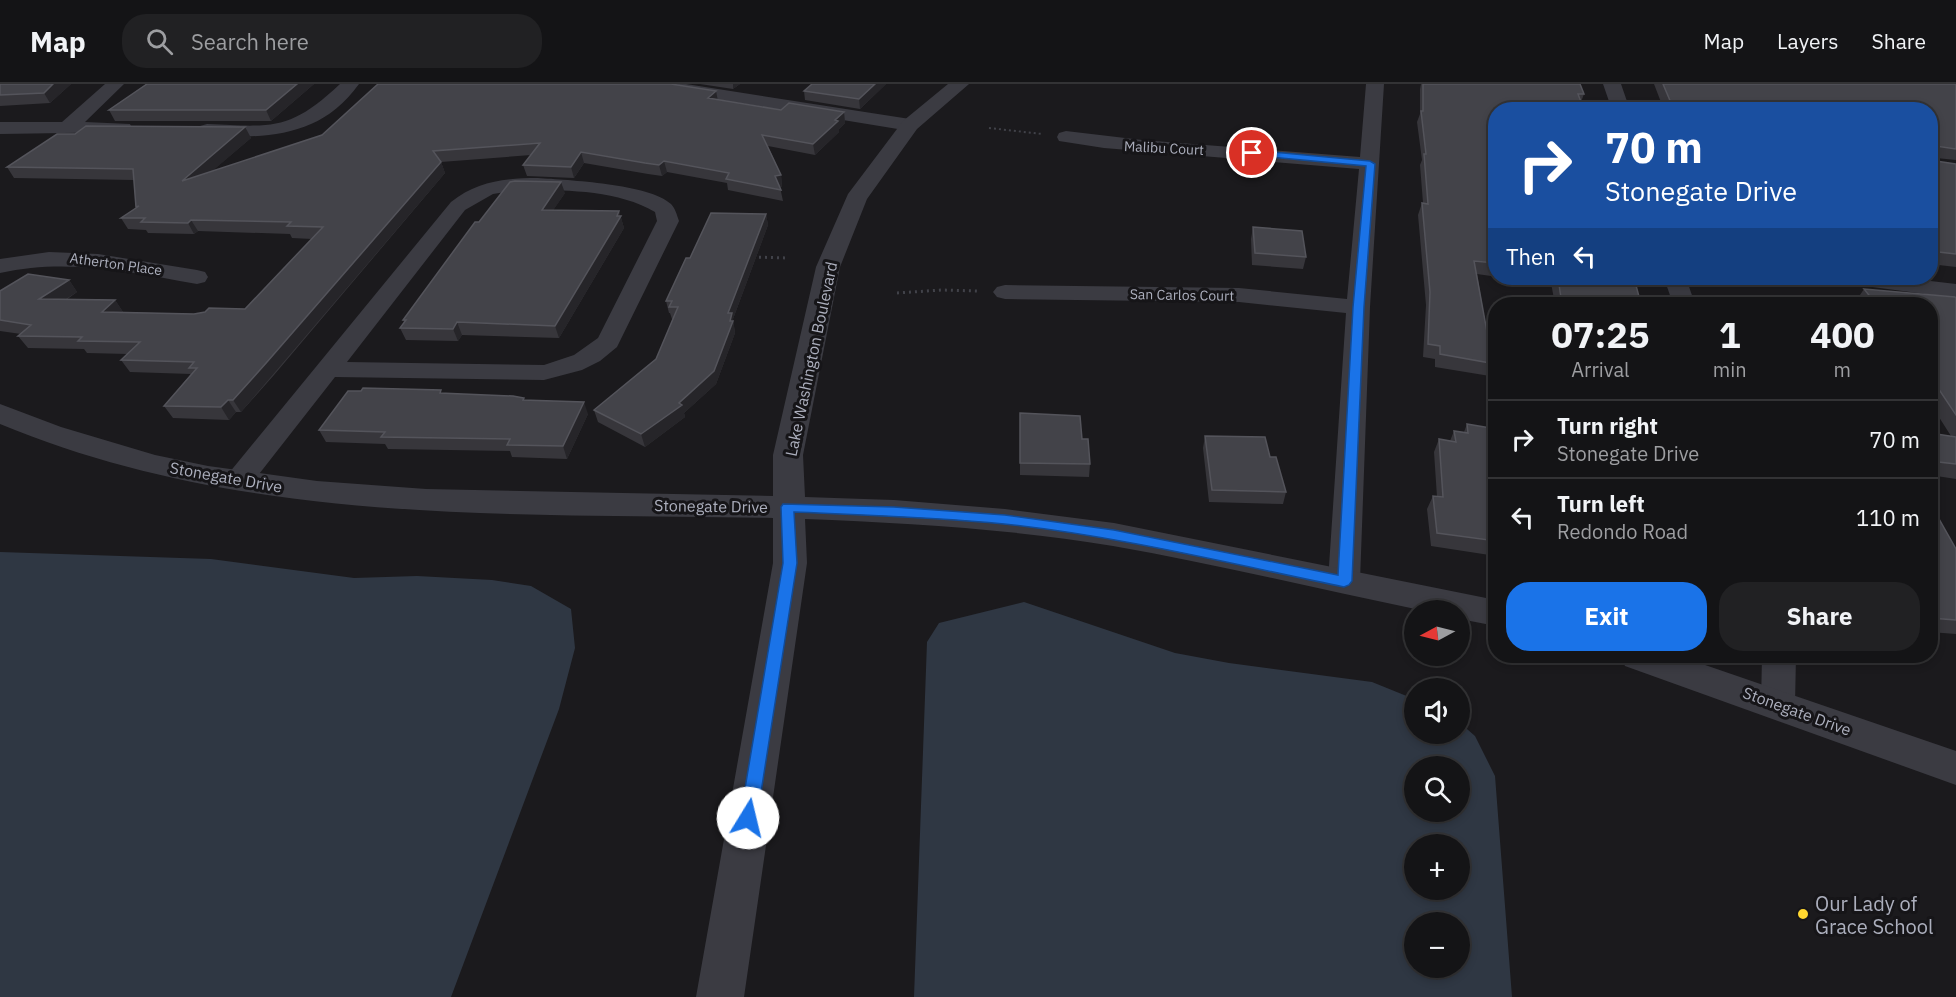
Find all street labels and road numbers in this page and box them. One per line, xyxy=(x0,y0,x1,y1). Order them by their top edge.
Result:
street label: Malibu Court xyxy=(1124,137,1205,159)
street label: Atherton Place xyxy=(69,249,164,279)
street label: Lake Washington Boulevard xyxy=(781,260,841,458)
street label: San Carlos Court xyxy=(1130,285,1234,305)
street label: Stonegate Drive xyxy=(168,457,284,497)
street label: Stonegate Drive xyxy=(654,495,768,517)
street label: Stonegate Drive xyxy=(1740,682,1854,740)

